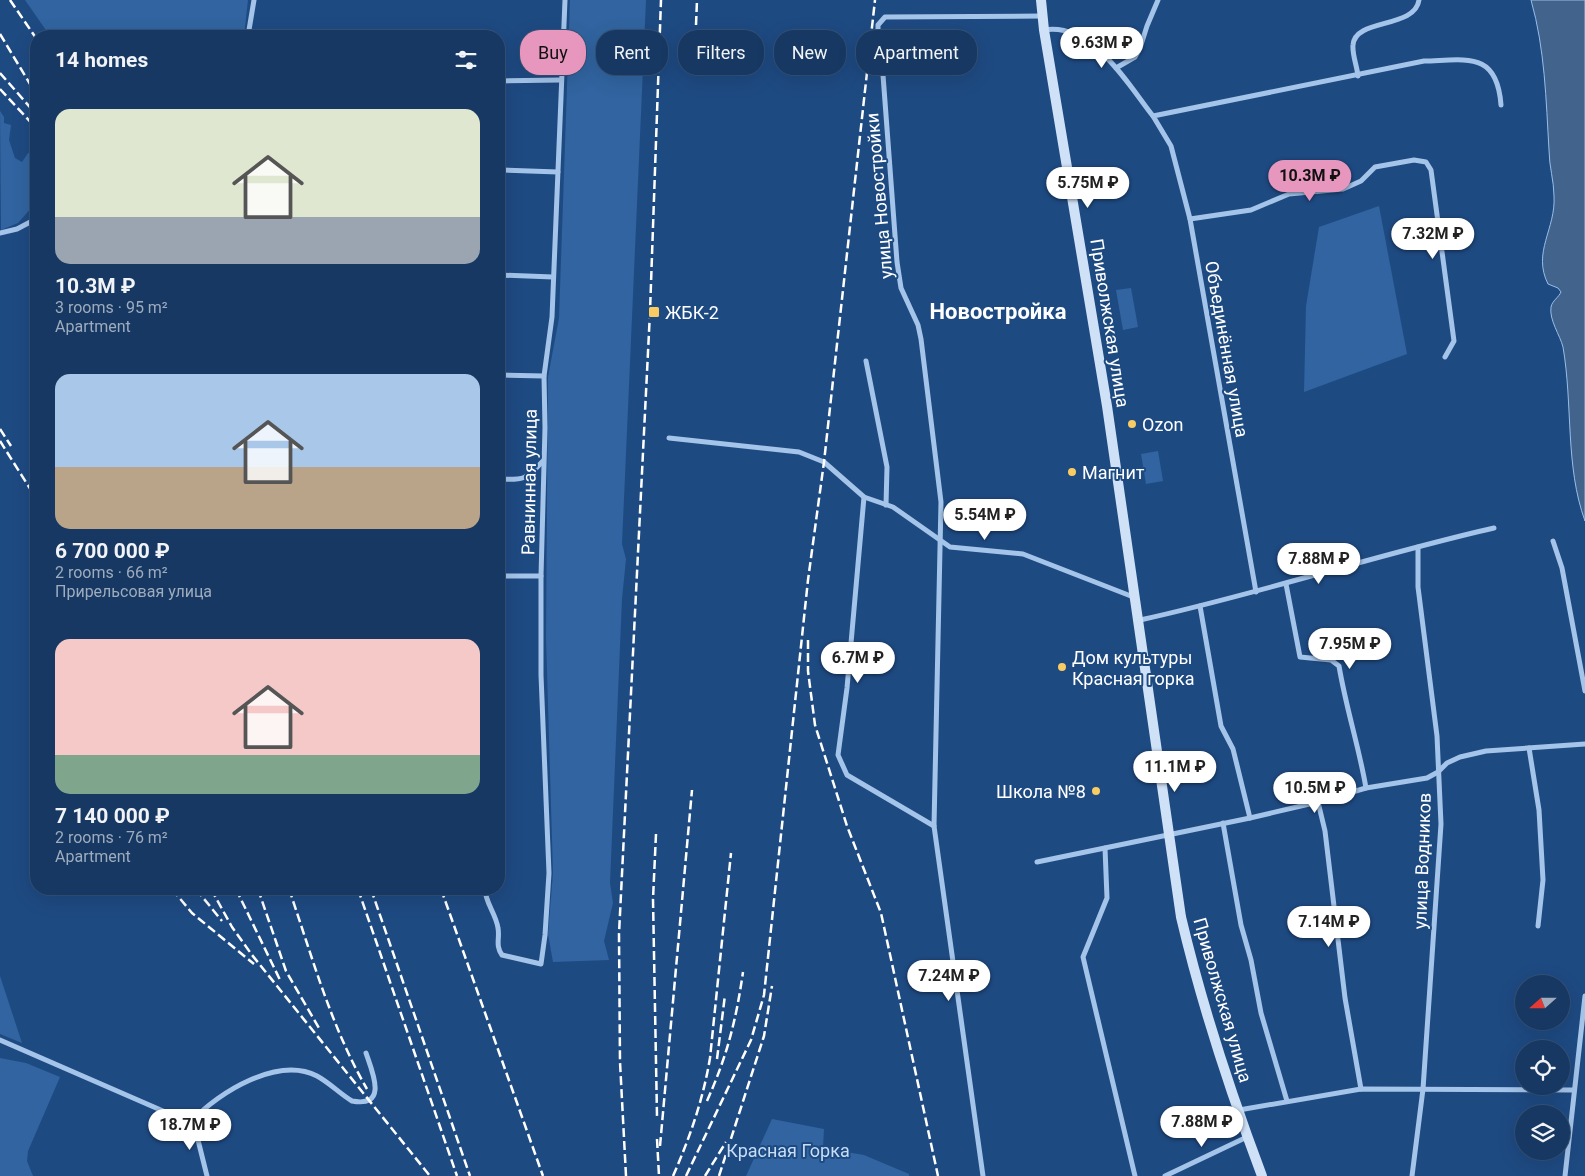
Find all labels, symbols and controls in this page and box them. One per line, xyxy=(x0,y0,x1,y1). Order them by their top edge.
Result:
pin: 9.63M ₽ xyxy=(1056,27,1148,69)
chip: Buy xyxy=(520,30,586,75)
chip: Rent xyxy=(596,30,668,75)
chip: Filters xyxy=(678,30,764,75)
chip: New xyxy=(774,30,846,75)
chip: Apartment xyxy=(856,30,977,75)
text: 9.63M ₽ xyxy=(1071,33,1133,52)
icon: filters xyxy=(452,46,480,74)
text: 14 homes xyxy=(55,48,148,72)
street label: улица Новостройки xyxy=(861,112,897,280)
icon: home xyxy=(223,142,313,232)
pin: 10.3M ₽ xyxy=(1264,160,1356,202)
pin: 5.75M ₽ xyxy=(1042,166,1134,209)
text: 10.3M ₽ xyxy=(1279,166,1341,185)
text: 5.75M ₽ xyxy=(1057,173,1119,192)
pin: 7.32M ₽ xyxy=(1387,218,1479,260)
text: 7.32M ₽ xyxy=(1402,224,1464,243)
street label: Приволжская улица xyxy=(1086,237,1134,409)
street label: Объединённая улица xyxy=(1201,259,1253,439)
text: 10.3M ₽ xyxy=(55,274,136,298)
text: 3 rooms · 95 m² xyxy=(55,298,168,317)
district label: Новостройка xyxy=(930,299,1067,324)
place label: ЖБК-2 xyxy=(665,302,719,323)
marker: ЖБК-2 xyxy=(647,305,661,319)
text: Apartment xyxy=(55,317,131,336)
icon: home xyxy=(223,407,313,497)
street label: Равнинная улица xyxy=(517,409,541,555)
place label: Ozon xyxy=(1142,414,1183,435)
marker: Ozon xyxy=(1126,418,1138,430)
place label: Магнит xyxy=(1082,462,1145,483)
marker: Магнит xyxy=(1066,466,1078,478)
pin: 5.54M ₽ xyxy=(939,498,1031,541)
text: 5.54M ₽ xyxy=(954,505,1016,524)
text: 6 700 000 ₽ xyxy=(55,539,170,563)
pin: 7.88M ₽ xyxy=(1273,542,1365,585)
text: 7.88M ₽ xyxy=(1288,549,1350,568)
text: 2 rooms · 66 m² xyxy=(55,563,168,582)
text: Прирельсовая улица xyxy=(55,582,212,601)
pin: 7.95M ₽ xyxy=(1304,628,1396,670)
text: 7.95M ₽ xyxy=(1319,634,1381,653)
pin: 6.7M ₽ xyxy=(817,642,899,684)
place label: Дом культуры Красная горка xyxy=(1072,647,1194,689)
text: 6.7M ₽ xyxy=(832,648,884,667)
marker: Дом культуры Красная горка xyxy=(1056,661,1068,673)
icon: home xyxy=(223,672,313,762)
pin: 11.1M ₽ xyxy=(1129,750,1221,793)
text: 11.1M ₽ xyxy=(1144,757,1206,776)
pin: 10.5M ₽ xyxy=(1269,772,1361,814)
text: 10.5M ₽ xyxy=(1284,778,1346,797)
place label: Школа №8 xyxy=(996,781,1086,802)
marker: Школа №8 xyxy=(1090,785,1102,797)
street label: улица Водников xyxy=(1409,792,1435,930)
text: 7 140 000 ₽ xyxy=(55,804,170,828)
text: 2 rooms · 76 m² xyxy=(55,828,168,847)
text: Apartment xyxy=(55,847,131,866)
pin: 7.14M ₽ xyxy=(1283,906,1375,948)
text: 7.14M ₽ xyxy=(1298,912,1360,931)
street label: Приволжская улица xyxy=(1189,915,1257,1085)
pin: 7.24M ₽ xyxy=(903,960,995,1002)
text: 7.24M ₽ xyxy=(918,966,980,985)
north arrow xyxy=(1515,975,1570,1030)
map controls xyxy=(1515,975,1570,1160)
button: locate xyxy=(1515,1040,1570,1095)
button: layers xyxy=(1515,1105,1570,1160)
pin: 7.88M ₽ xyxy=(1156,1106,1248,1148)
pin: 18.7M ₽ xyxy=(144,1108,236,1151)
text: 7.88M ₽ xyxy=(1171,1112,1233,1131)
text: 18.7M ₽ xyxy=(159,1115,221,1134)
park label: Красная Горка xyxy=(726,1140,850,1161)

